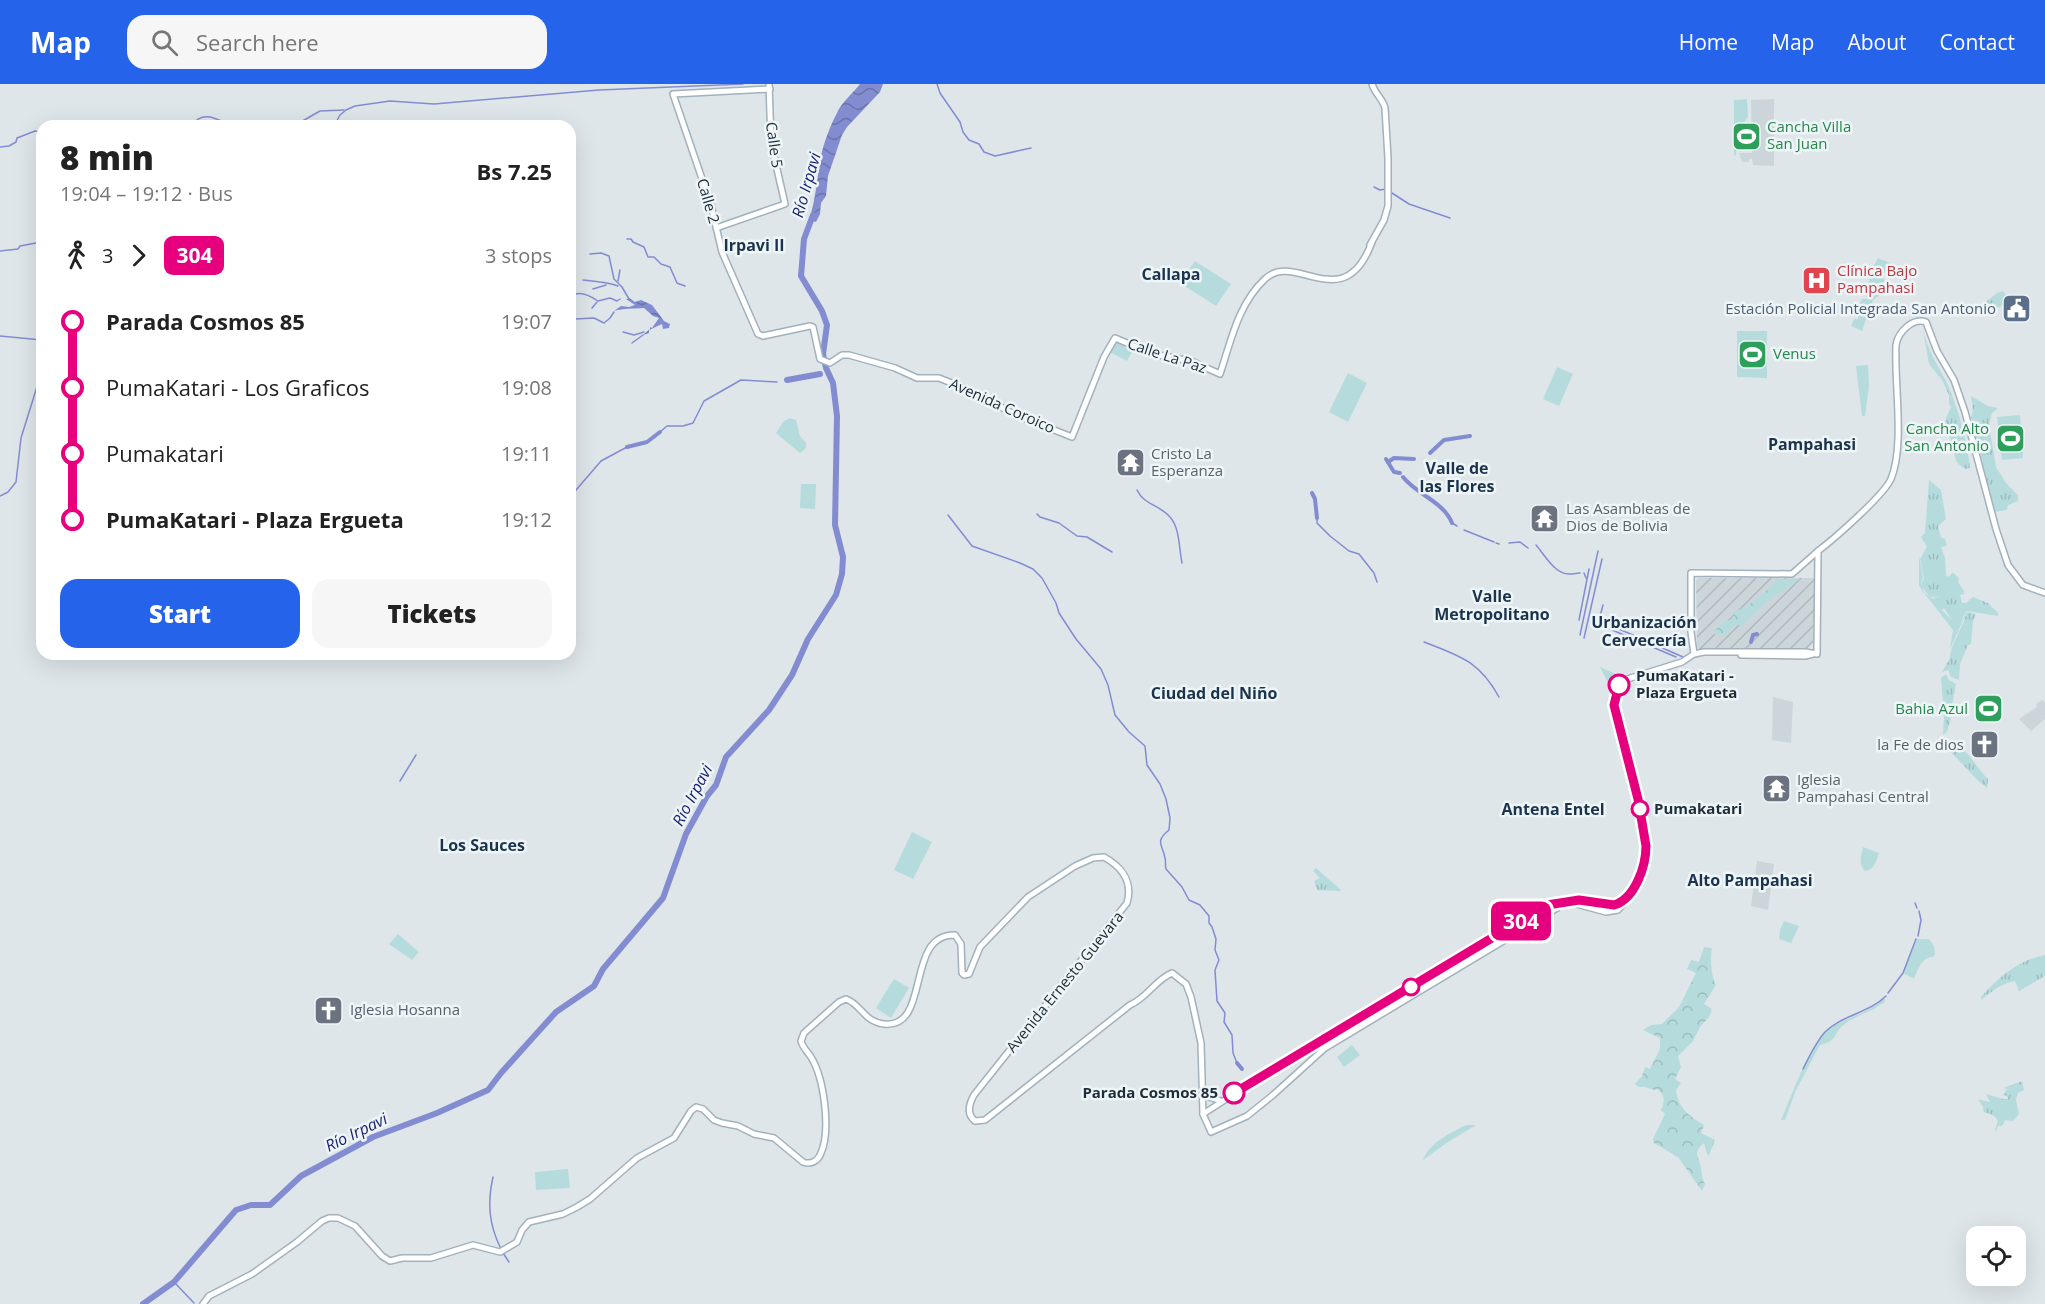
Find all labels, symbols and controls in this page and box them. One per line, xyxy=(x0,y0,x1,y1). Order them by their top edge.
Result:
search box xyxy=(127,15,547,69)
text: Map xyxy=(30,23,91,61)
icon: search xyxy=(148,26,181,59)
text: Search here xyxy=(196,27,319,57)
text: Home xyxy=(1679,28,1738,56)
text: Map xyxy=(1771,28,1814,56)
text: About xyxy=(1847,28,1907,56)
text: Contact xyxy=(1940,28,2015,56)
place label: Cancha Villa San Juan xyxy=(1767,116,1851,153)
sports icon: Cancha Villa San Juan xyxy=(1730,120,1762,152)
street label: Calle 5 xyxy=(762,121,788,169)
text: 8 min xyxy=(60,135,154,180)
water label: Río Irpavi xyxy=(786,149,826,220)
text: Bs 7.25 xyxy=(477,156,552,186)
street label: Calle 2 xyxy=(693,176,725,226)
text: 19:04 – 19:12 · Bus xyxy=(60,180,233,207)
district label: Irpavi II xyxy=(723,234,785,256)
icon: walk xyxy=(60,239,93,272)
icon: forward xyxy=(122,239,155,272)
text: 304 xyxy=(176,241,212,269)
text: 3 xyxy=(102,242,113,269)
text: 3 stops xyxy=(485,242,552,269)
place label: Clínica Bajo Pampahasi xyxy=(1837,260,1917,297)
district label: Callapa xyxy=(1141,263,1201,285)
hospital icon: Clínica Bajo Pampahasi xyxy=(1800,264,1832,296)
public building icon: Estación Policial Integrada San Antonio xyxy=(2001,293,2033,325)
place label: Estación Policial Integrada San Antonio xyxy=(1725,298,1996,318)
text: Parada Cosmos 85 xyxy=(106,306,305,336)
text: 19:07 xyxy=(501,308,552,335)
street label: Calle La Paz xyxy=(1125,333,1209,377)
sports icon: Venus xyxy=(1736,338,1768,370)
place label: Venus xyxy=(1773,343,1816,363)
text: PumaKatari - Los Graficos xyxy=(106,372,369,402)
street label: Avenida Coroico xyxy=(947,373,1058,437)
text: 19:08 xyxy=(501,374,552,401)
place label: Cancha Alto San Antonio xyxy=(1904,418,1989,455)
sports icon: Cancha Alto San Antonio xyxy=(1994,422,2026,454)
district label: Pampahasi xyxy=(1768,433,1856,455)
text: Pumakatari xyxy=(106,438,224,468)
text: 19:11 xyxy=(501,440,552,467)
place label: Cristo La Esperanza xyxy=(1151,443,1223,480)
temple icon: Cristo La Esperanza xyxy=(1114,447,1146,479)
district label: Valle de las Flores xyxy=(1420,457,1494,497)
place label: Las Asambleas de Dios de Bolivia xyxy=(1566,498,1690,535)
temple icon: Las Asambleas de Dios de Bolivia xyxy=(1529,502,1561,534)
text: PumaKatari - Plaza Ergueta xyxy=(106,504,404,534)
text: 19:12 xyxy=(501,506,552,533)
button: Start xyxy=(60,579,300,648)
button: Tickets xyxy=(312,579,552,648)
district label: Valle Metropolitano xyxy=(1434,585,1550,625)
district label: Urbanización Cervecería xyxy=(1591,611,1697,651)
place label: PumaKatari - Plaza Ergueta xyxy=(1636,665,1737,702)
marker: PumaKatari - Plaza Ergueta xyxy=(1608,674,1630,696)
district label: Ciudad del Niño xyxy=(1151,682,1277,704)
sports icon: Bahia Azul xyxy=(1973,693,2005,725)
place label: Bahia Azul xyxy=(1895,698,1968,718)
church icon: la Fe de dios xyxy=(1969,729,2001,761)
place label: la Fe de dios xyxy=(1877,734,1964,754)
water label: Río Irpavi xyxy=(667,760,718,830)
place label: Iglesia Pampahasi Central xyxy=(1797,769,1929,806)
temple icon: Iglesia Pampahasi Central xyxy=(1760,773,1792,805)
district label: Antena Entel xyxy=(1501,798,1605,820)
place label: Pumakatari xyxy=(1654,798,1742,818)
marker: Pumakatari xyxy=(1631,800,1649,818)
district label: Los Sauces xyxy=(439,834,525,856)
district label: Alto Pampahasi xyxy=(1687,869,1813,891)
line badge: 304 xyxy=(1486,902,1556,940)
street label: Avenida Ernesto Guevara xyxy=(1001,907,1127,1056)
text: 304 xyxy=(1503,907,1539,935)
unlabelled marker xyxy=(1402,978,1420,996)
church icon: Iglesia Hosanna xyxy=(313,994,345,1026)
place label: Iglesia Hosanna xyxy=(350,999,460,1019)
place label: Parada Cosmos 85 xyxy=(1082,1082,1218,1102)
marker: Parada Cosmos 85 xyxy=(1223,1082,1245,1104)
water label: Río Irpavi xyxy=(321,1107,392,1157)
map controls xyxy=(1966,1226,2026,1286)
button: locate xyxy=(1966,1226,2026,1286)

